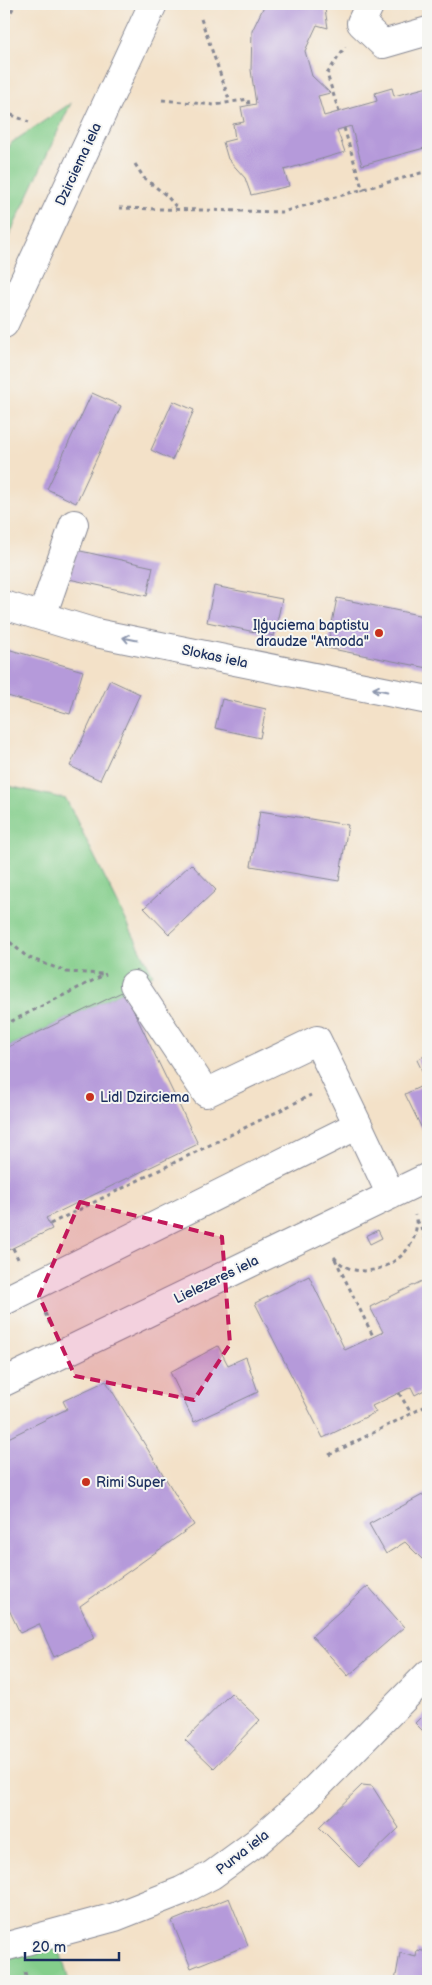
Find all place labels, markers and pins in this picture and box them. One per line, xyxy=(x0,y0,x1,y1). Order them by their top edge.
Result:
place label: Iļģuciema baptistu draudze "Atmoda" xyxy=(253,617,369,650)
marker: Iļģuciema baptistu draudze "Atmoda" xyxy=(373,627,385,639)
place label: Lidl Dzirciema xyxy=(100,1089,190,1106)
marker: Lidl Dzirciema xyxy=(84,1091,96,1103)
place label: Rimi Super xyxy=(96,1474,166,1491)
marker: Rimi Super xyxy=(80,1476,92,1488)

